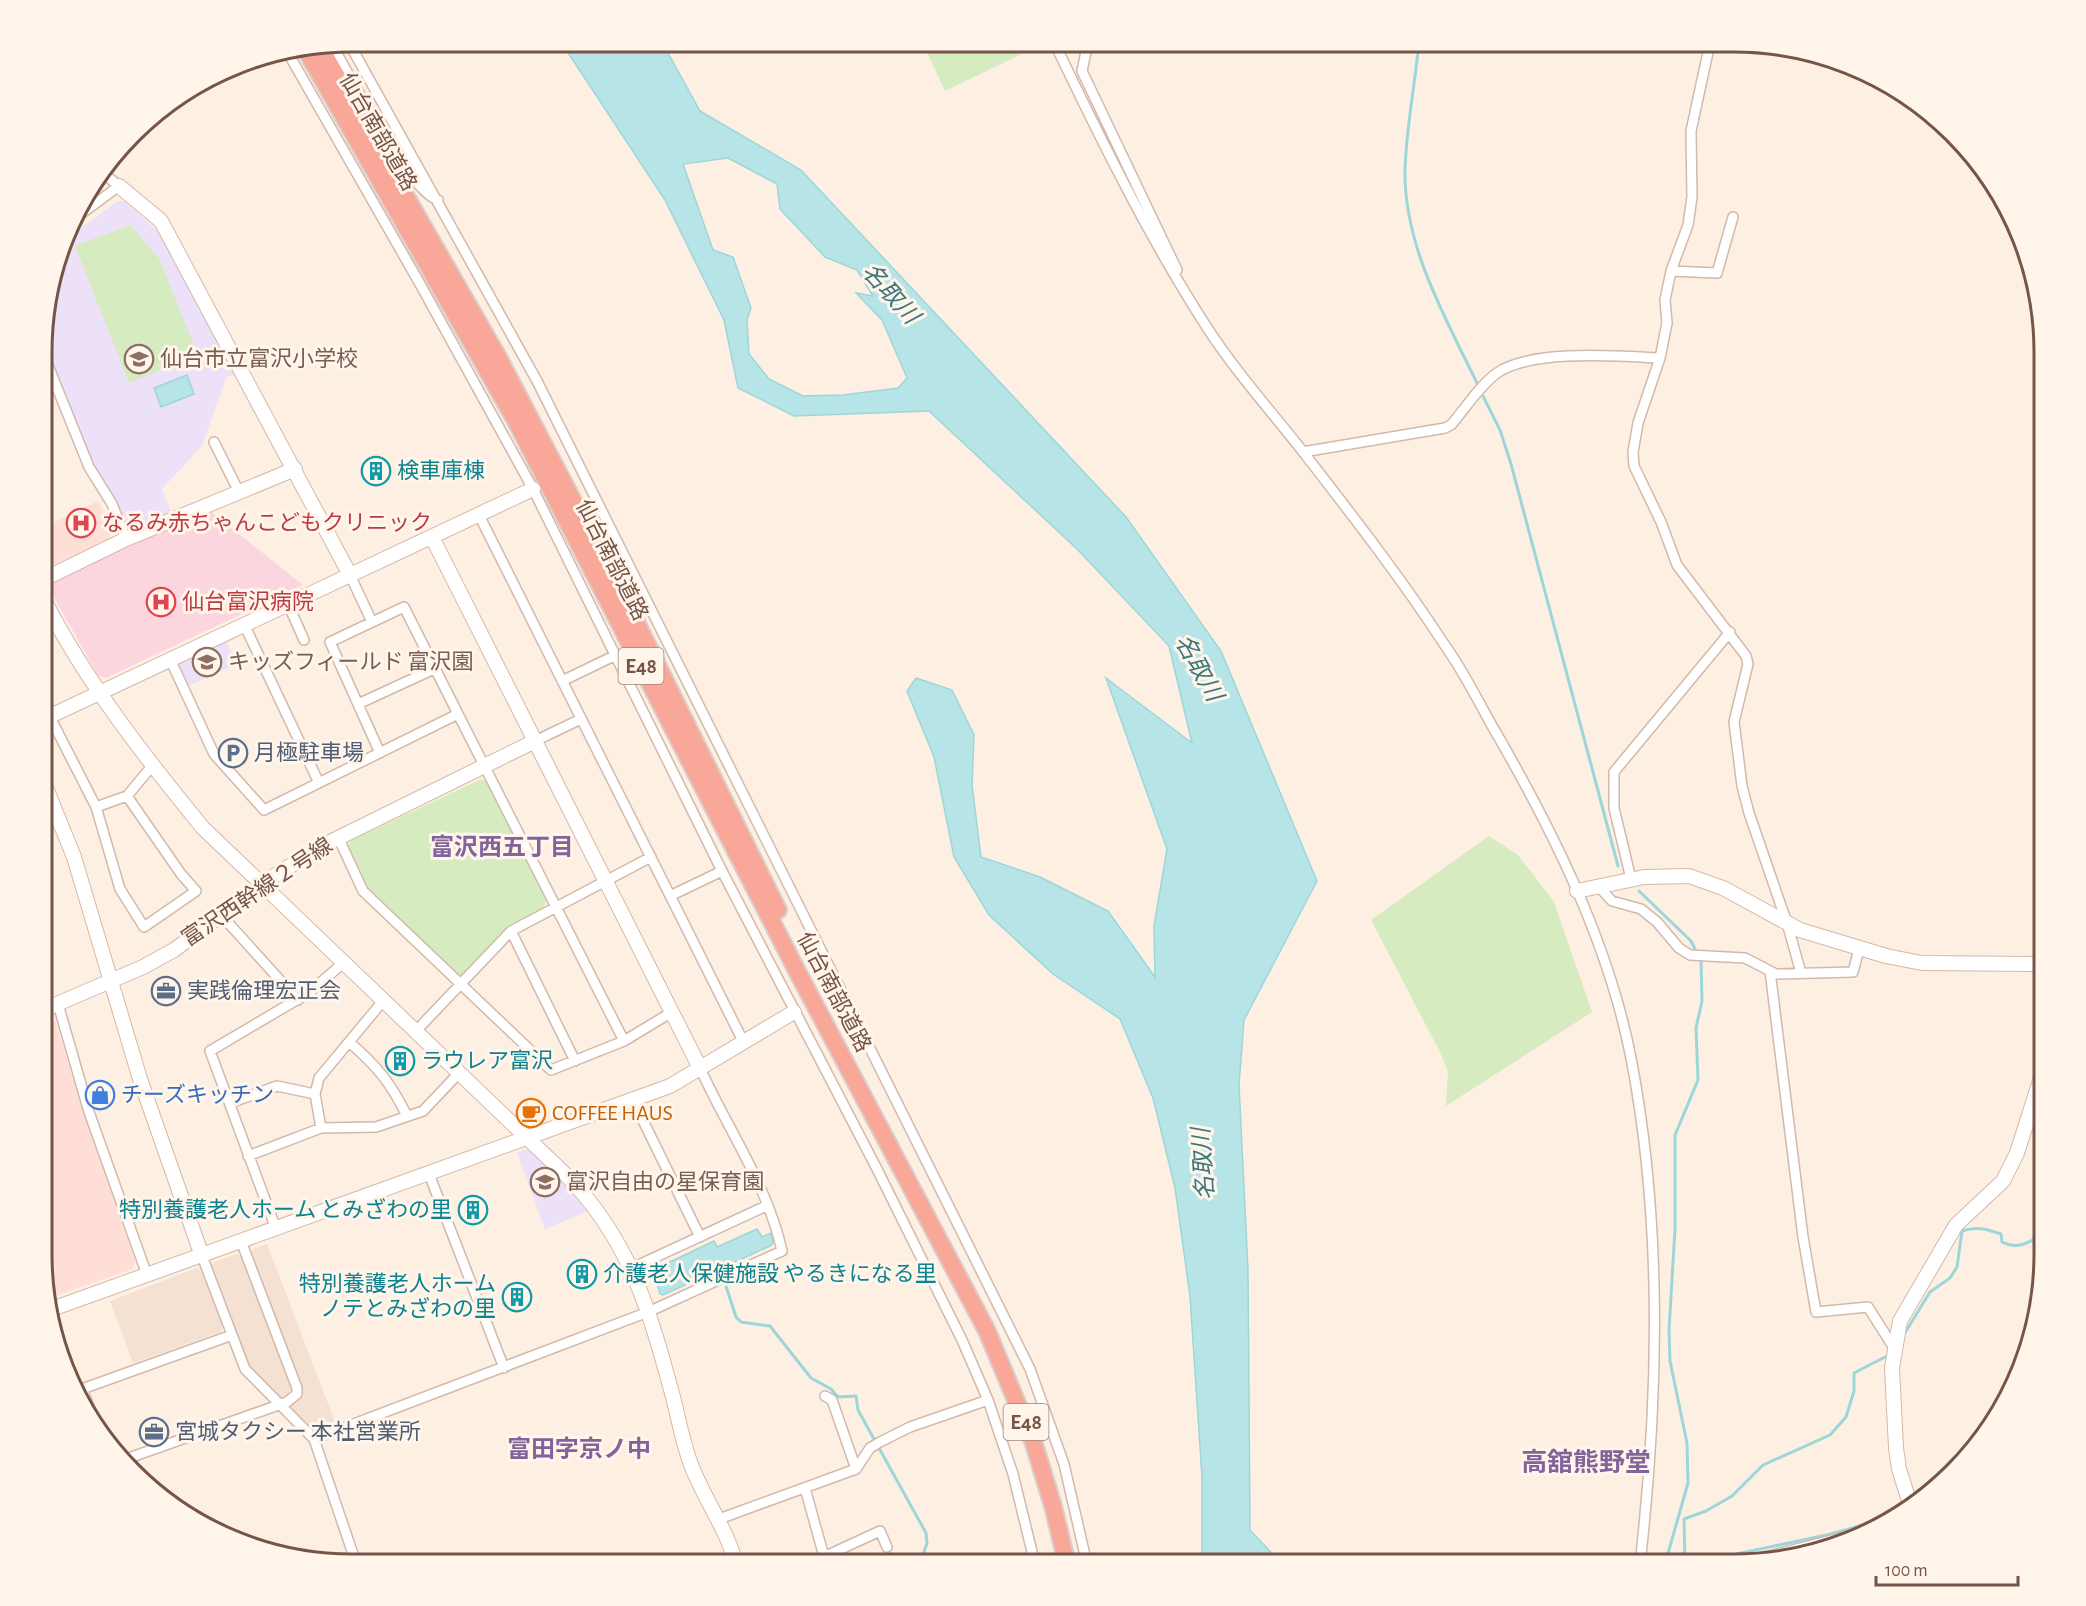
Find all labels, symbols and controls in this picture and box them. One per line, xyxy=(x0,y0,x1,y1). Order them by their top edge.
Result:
street label: 仙台南部道路 xyxy=(335,69,421,195)
water label: 名取川 xyxy=(857,258,927,331)
school or university icon: 仙台市立富沢小学校 xyxy=(123,343,155,375)
place label: 仙台市立富沢小学校 xyxy=(160,347,358,370)
building icon: 検車庫棟 xyxy=(360,455,392,487)
place label: 検車庫棟 xyxy=(397,459,485,482)
street label: 仙台南部道路 xyxy=(572,496,653,624)
hospital icon: なるみ赤ちゃんこどもクリニック xyxy=(65,507,97,539)
place label: なるみ赤ちゃんこどもクリニック xyxy=(102,511,432,534)
hospital icon: 仙台富沢病院 xyxy=(145,586,177,618)
place label: 仙台富沢病院 xyxy=(182,590,314,613)
water label: 名取川 xyxy=(1170,630,1229,708)
school or university icon: キッズフィールド 富沢園 xyxy=(191,646,223,678)
road number: E48 xyxy=(618,648,664,684)
place label: キッズフィールド 富沢園 xyxy=(228,650,473,673)
parking icon: 月極駐車場 xyxy=(217,737,249,769)
place label: 月極駐車場 xyxy=(254,741,364,764)
street label: 富沢西幹線２号線 xyxy=(177,833,336,950)
district label: 富沢西五丁目 xyxy=(430,834,574,860)
street label: 仙台南部道路 xyxy=(793,928,876,1055)
office icon: 実践倫理宏正会 xyxy=(150,975,182,1007)
place label: 実践倫理宏正会 xyxy=(187,979,341,1002)
building icon: ラウレア富沢 xyxy=(384,1045,416,1077)
place label: ラウレア富沢 xyxy=(421,1049,553,1072)
shop icon: チーズキッチン xyxy=(84,1079,116,1111)
place label: チーズキッチン xyxy=(121,1083,274,1106)
cafe icon: COFFEE HAUS xyxy=(515,1097,547,1129)
place label: COFFEE HAUS xyxy=(552,1102,673,1124)
water label: 名取川 xyxy=(1187,1124,1218,1201)
school or university icon: 富沢自由の星保育園 xyxy=(529,1166,561,1198)
place label: 富沢自由の星保育園 xyxy=(566,1170,764,1193)
building icon: 特別養護老人ホーム とみざわの里 xyxy=(457,1194,489,1226)
place label: 特別養護老人ホーム とみざわの里 xyxy=(119,1197,452,1221)
building icon: 介護老人保健施設 やるきになる里 xyxy=(566,1258,598,1290)
place label: 介護老人保健施設 やるきになる里 xyxy=(603,1262,937,1285)
place label: 特別養護老人ホーム ノテとみざわの里 xyxy=(299,1272,496,1320)
building icon: 特別養護老人ホーム ノテとみざわの里 xyxy=(501,1281,533,1313)
road number: E48 xyxy=(1004,1404,1048,1440)
office icon: 宮城タクシー 本社営業所 xyxy=(138,1416,170,1448)
place label: 宮城タクシー 本社営業所 xyxy=(175,1420,421,1443)
district label: 富田字京ノ中 xyxy=(507,1436,651,1462)
district label: 高舘熊野堂 xyxy=(1521,1448,1651,1476)
scale bar xyxy=(1876,1549,2018,1587)
text: 100 m xyxy=(1885,1562,1928,1580)

